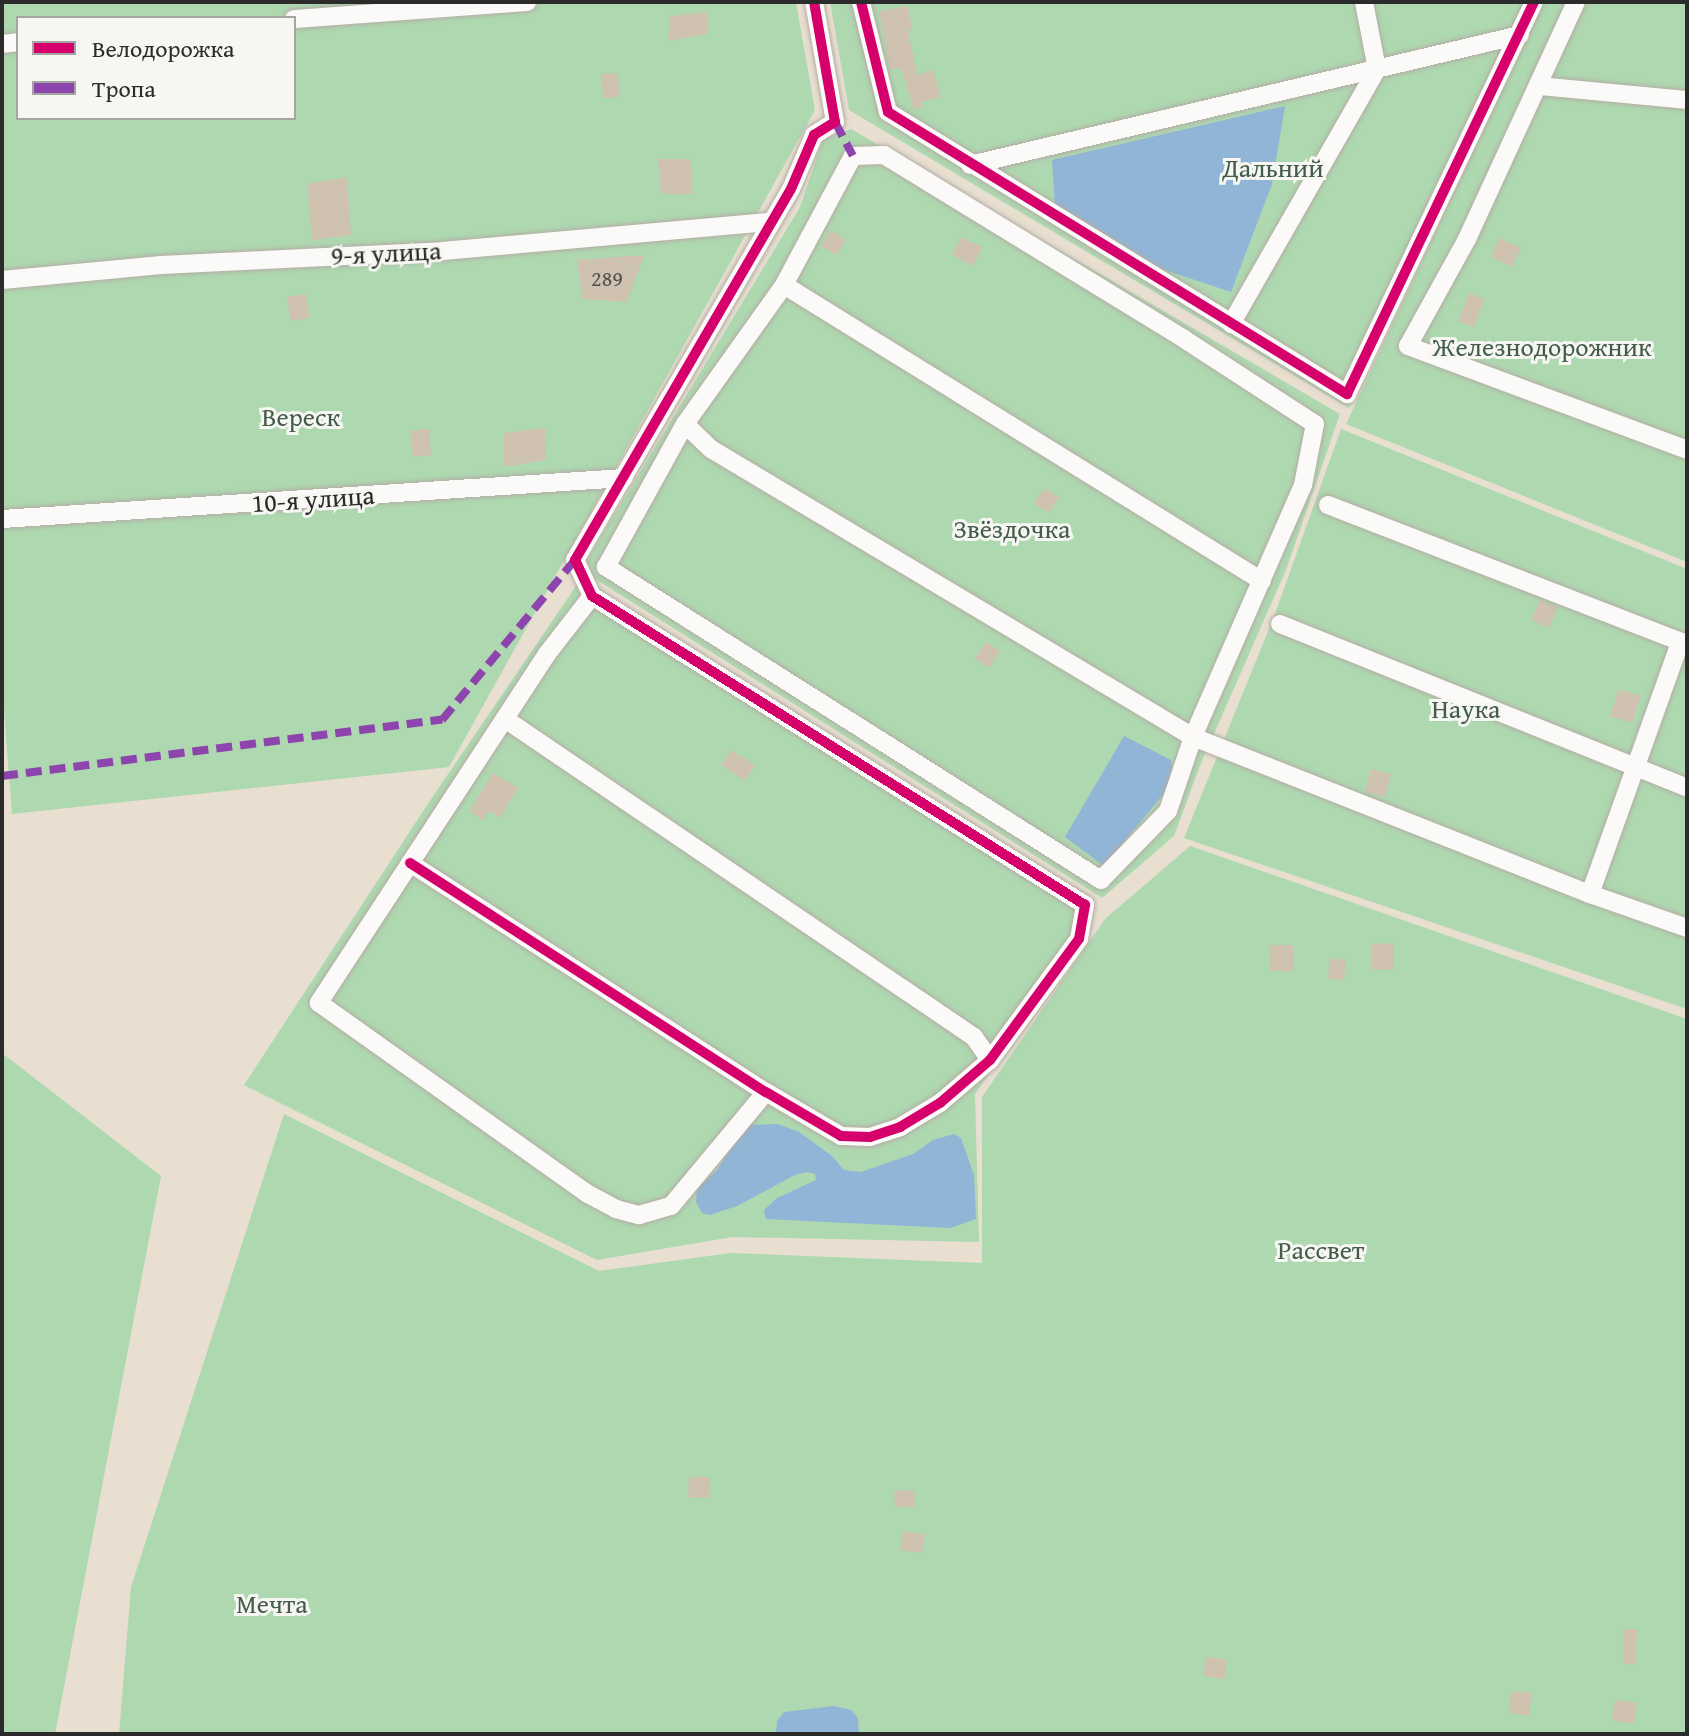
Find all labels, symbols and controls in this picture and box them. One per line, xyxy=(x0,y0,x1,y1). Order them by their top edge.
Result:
legend xyxy=(16,16,296,120)
text: Велодорожка xyxy=(92,31,234,66)
text: Тропа xyxy=(92,71,156,106)
park label: Дальний xyxy=(1222,152,1324,184)
street label: 9-я улица xyxy=(330,235,442,271)
house number: 289 xyxy=(591,266,623,292)
park label: Железнодорожник xyxy=(1432,331,1652,363)
park label: Вереск xyxy=(262,401,340,433)
street label: 10-я улица xyxy=(251,479,375,519)
park label: Звёздочка xyxy=(954,513,1070,545)
park label: Наука xyxy=(1432,693,1500,725)
park label: Рассвет xyxy=(1278,1234,1364,1266)
park label: Мечта xyxy=(236,1588,308,1620)

